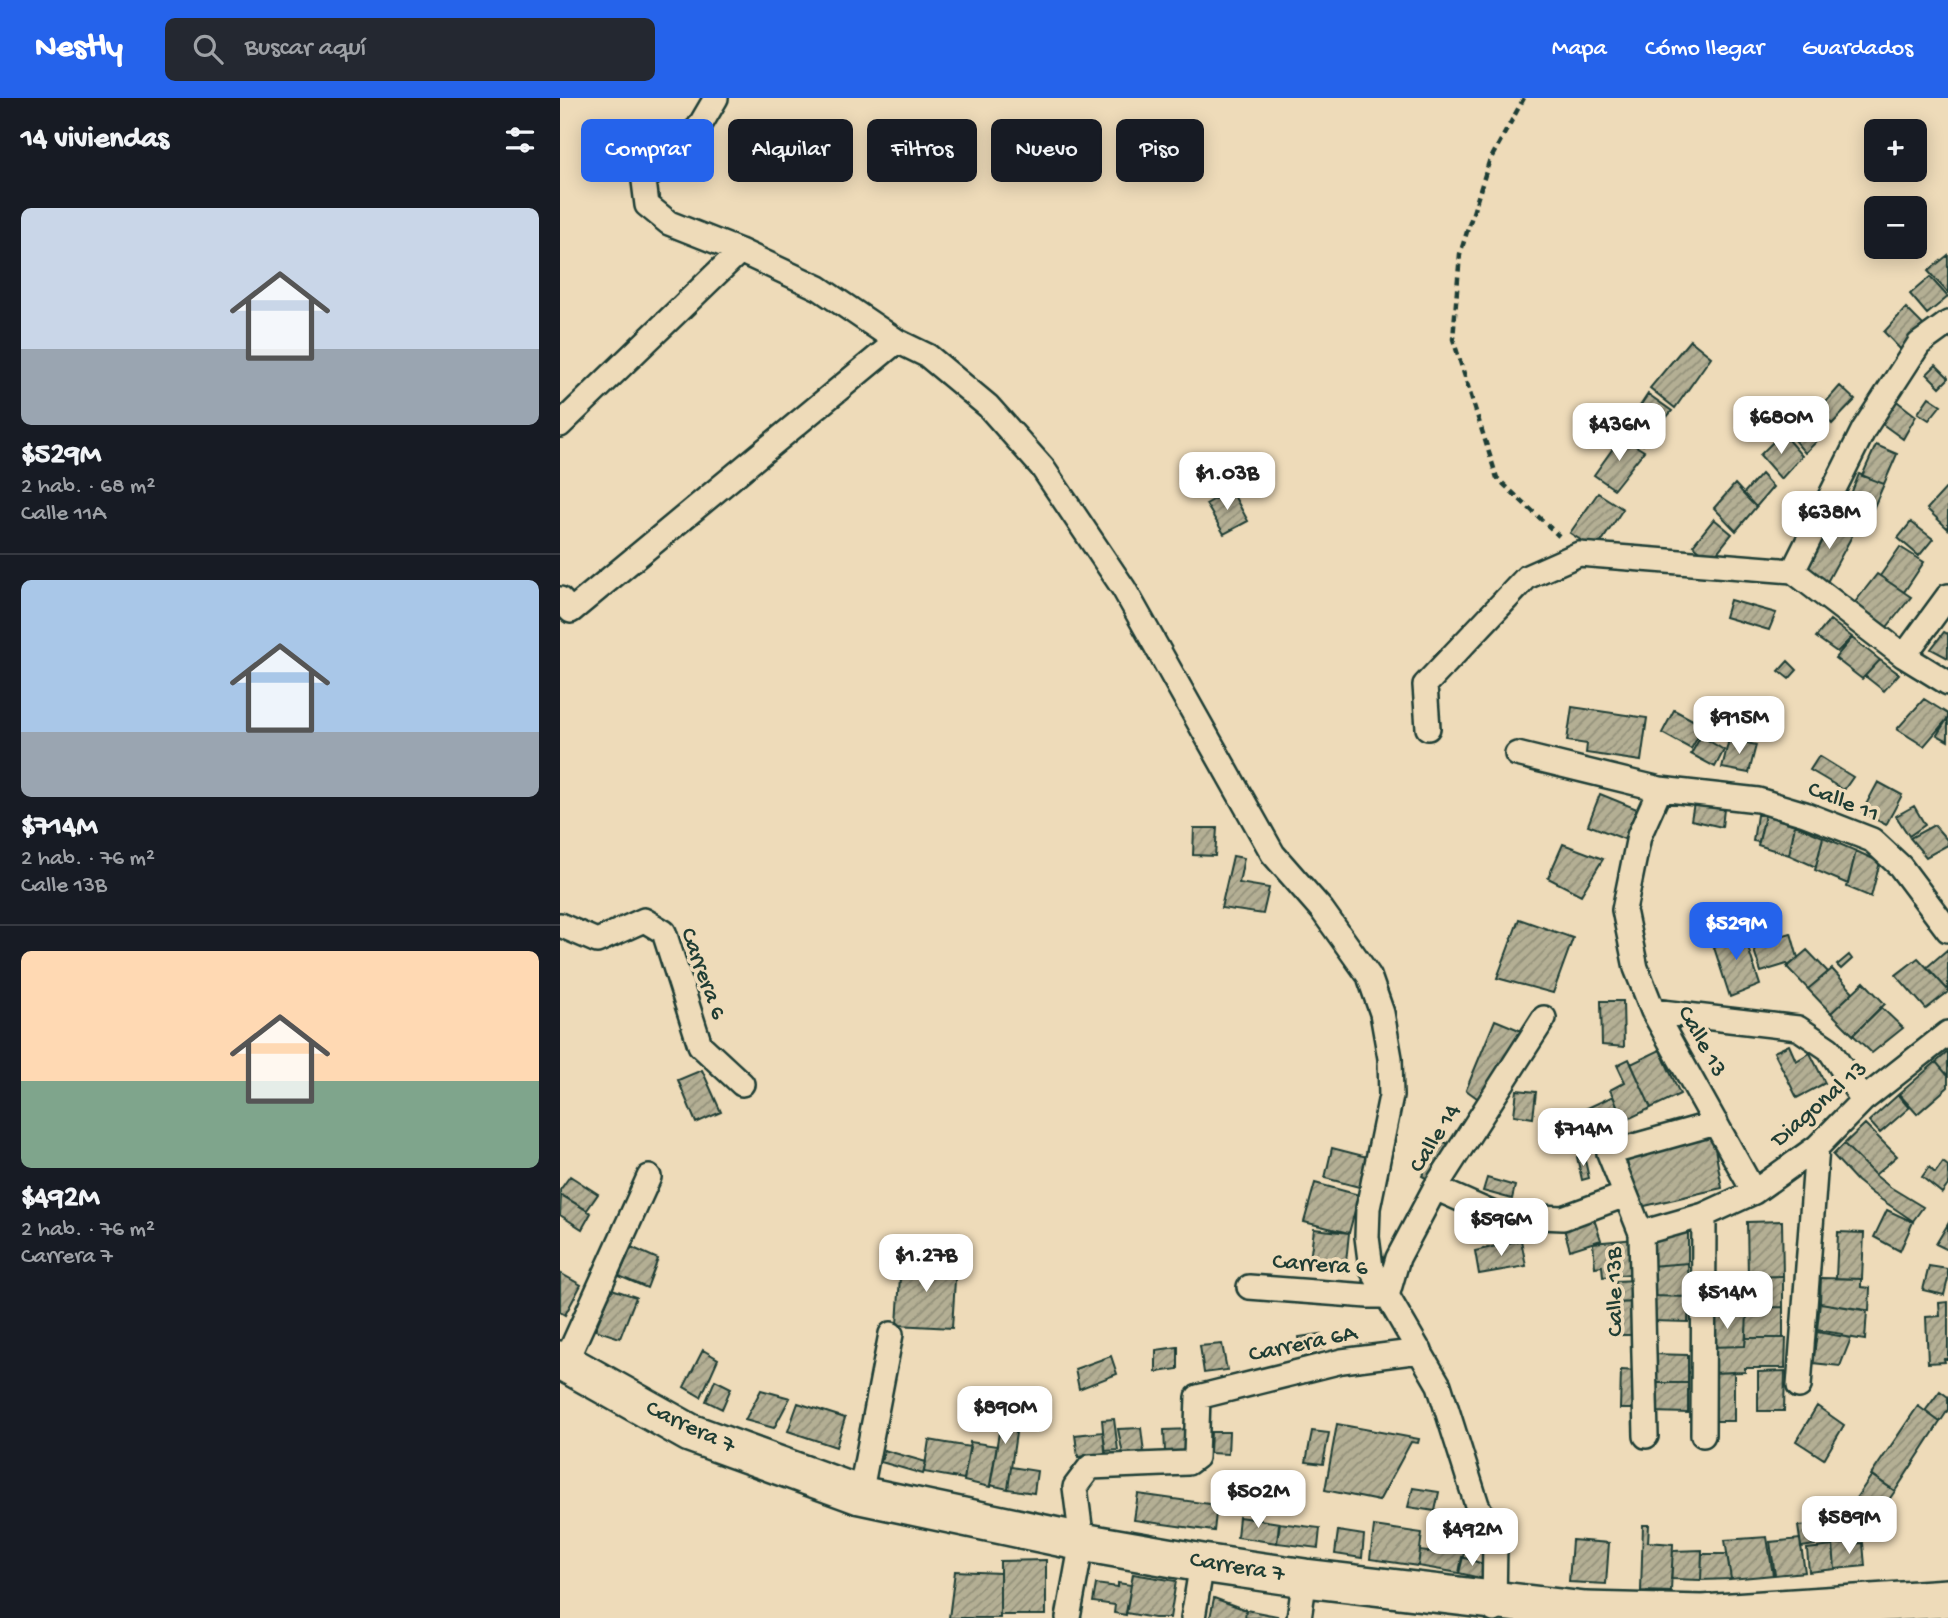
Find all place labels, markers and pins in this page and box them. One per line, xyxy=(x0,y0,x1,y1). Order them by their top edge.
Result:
pin: $680M xyxy=(1732,396,1830,456)
pin: $436M xyxy=(1570,404,1668,463)
pin: $1.03B xyxy=(1170,452,1284,512)
pin: $638M xyxy=(1780,491,1878,551)
pin: $915M xyxy=(1690,696,1788,756)
pin: $529M xyxy=(1687,902,1785,962)
pin: $714M xyxy=(1534,1108,1632,1168)
pin: $596M xyxy=(1452,1198,1550,1258)
pin: $1.27B xyxy=(869,1234,983,1294)
pin: $514M xyxy=(1678,1272,1776,1331)
pin: $890M xyxy=(956,1386,1054,1446)
pin: $502M xyxy=(1209,1470,1307,1530)
pin: $589M xyxy=(1800,1496,1898,1556)
pin: $492M xyxy=(1423,1508,1521,1568)

